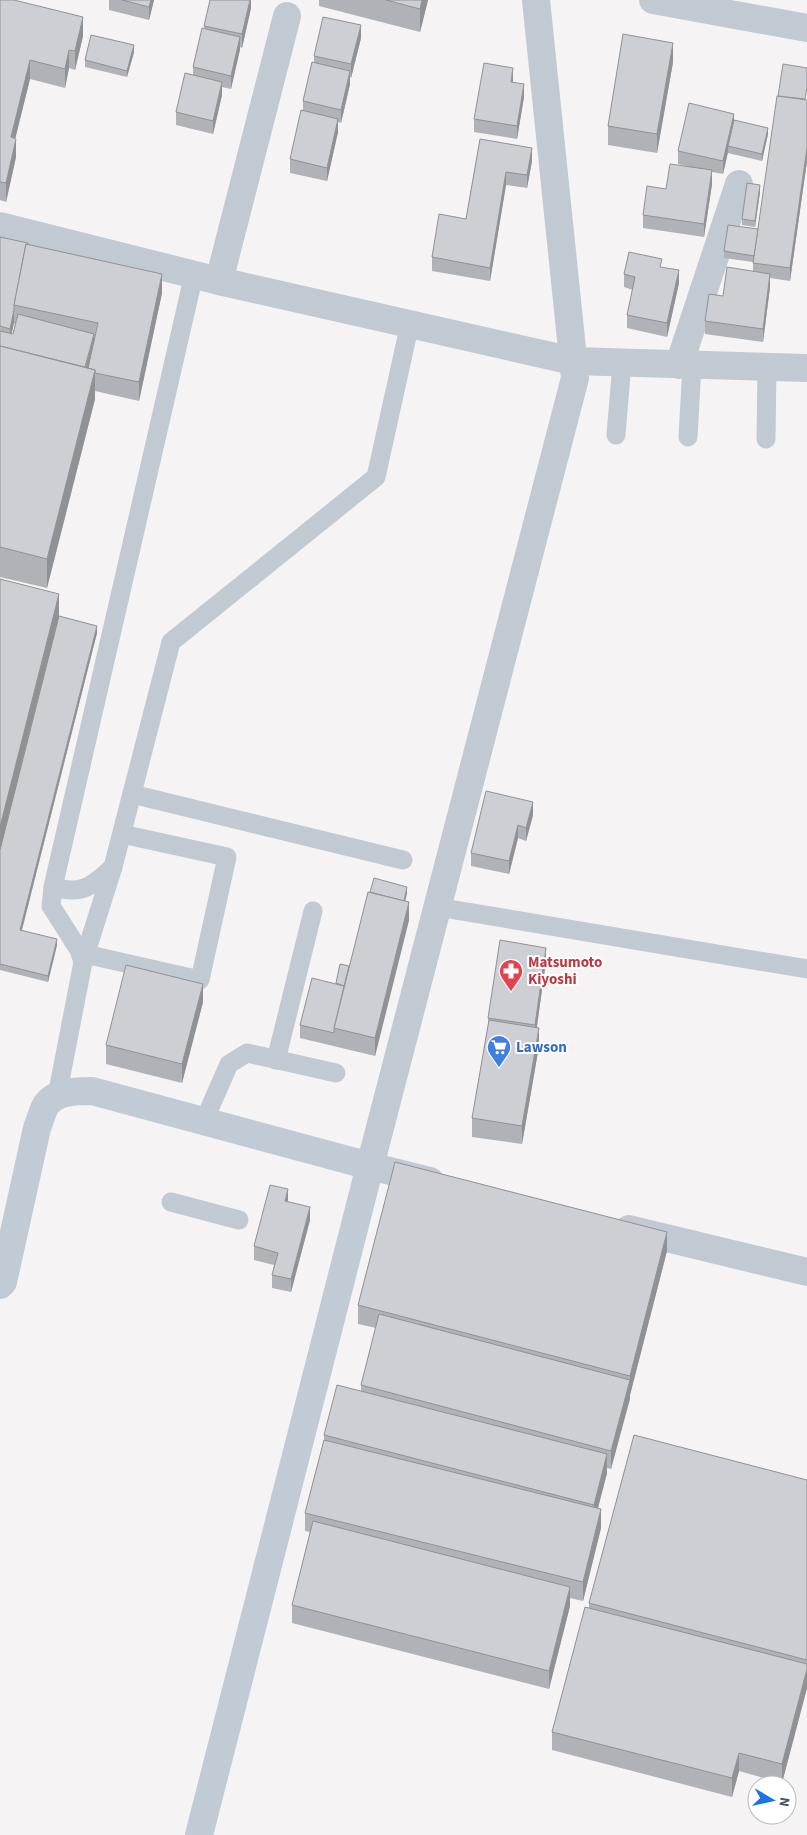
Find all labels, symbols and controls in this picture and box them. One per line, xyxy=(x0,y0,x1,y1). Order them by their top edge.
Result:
place label: Matsumoto Kiyoshi xyxy=(528,952,602,990)
pharmacy icon: Matsumoto Kiyoshi xyxy=(498,958,524,992)
supermarket icon: Lawson xyxy=(486,1034,512,1068)
place label: Lawson xyxy=(516,1037,567,1058)
north arrow xyxy=(747,1775,797,1825)
text: N xyxy=(773,1796,794,1808)

